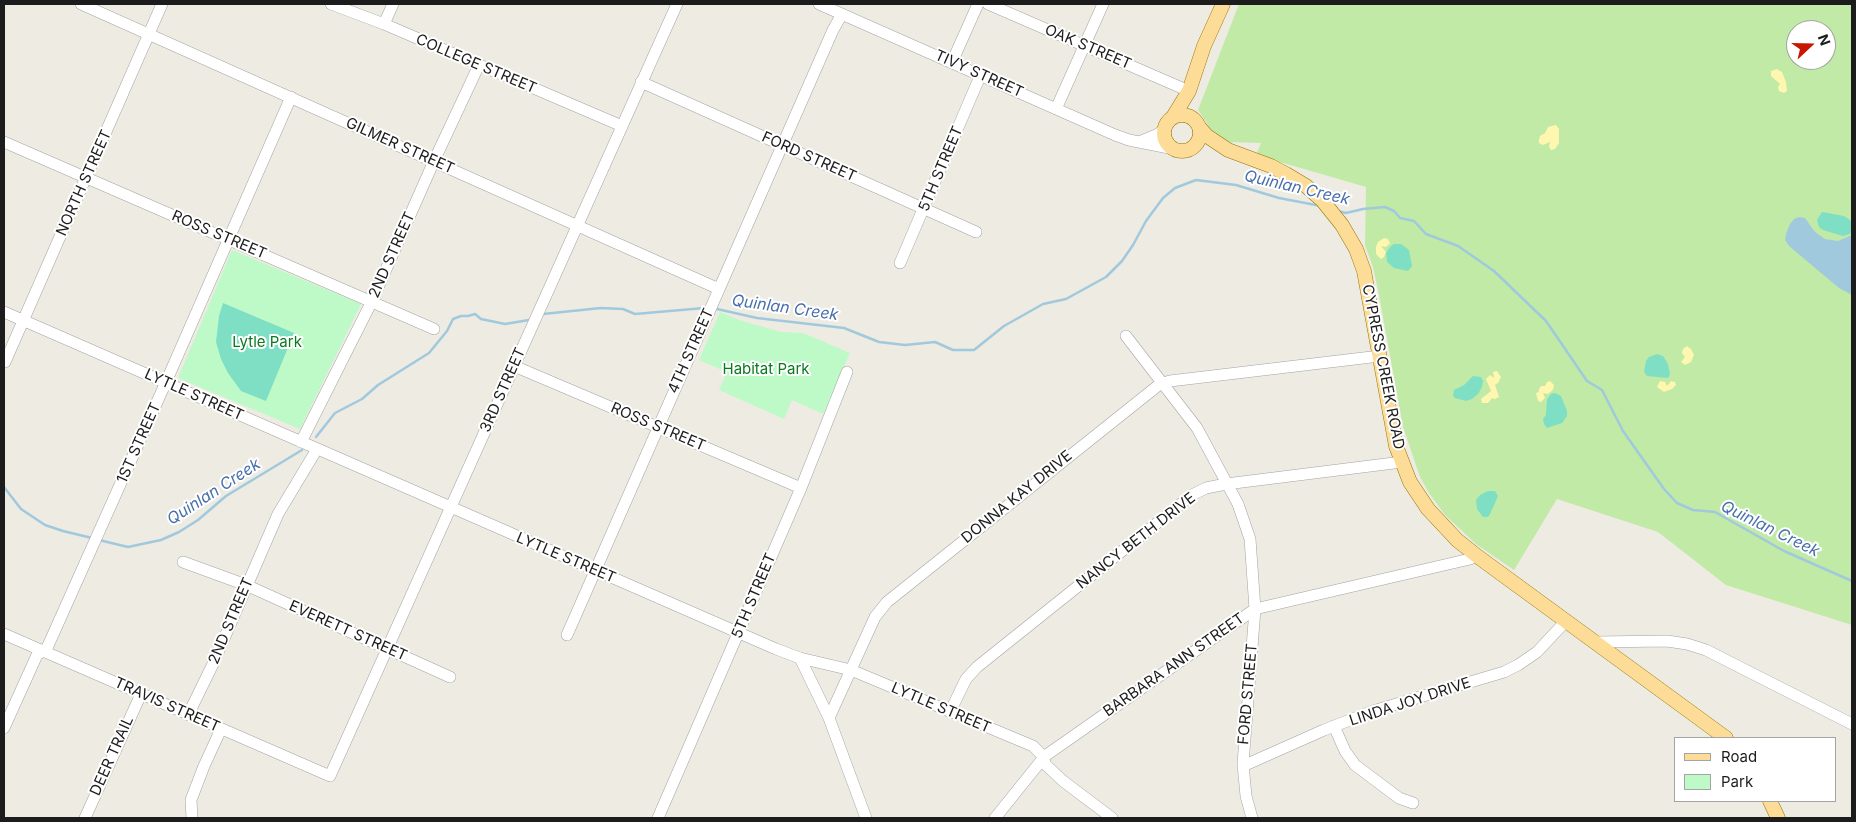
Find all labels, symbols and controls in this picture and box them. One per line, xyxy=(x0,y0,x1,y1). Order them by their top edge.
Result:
north arrow xyxy=(1786,20,1836,70)
street label: OAK STREET xyxy=(1042,21,1134,73)
street label: COLLEGE STREET xyxy=(413,30,539,98)
text: N xyxy=(1815,32,1834,48)
street label: TIVY STREET xyxy=(932,46,1026,102)
street label: GILMER STREET xyxy=(343,114,457,178)
street label: 5TH STREET xyxy=(915,124,967,214)
street label: NORTH STREET xyxy=(53,127,115,239)
street label: FORD STREET xyxy=(759,128,859,186)
water label: Quinlan Creek xyxy=(1243,167,1351,209)
street label: ROSS STREET xyxy=(169,207,269,263)
street label: 2ND STREET xyxy=(365,209,419,301)
street label: CYPRESS CREEK ROAD xyxy=(1358,283,1408,451)
water label: Quinlan Creek xyxy=(731,291,839,325)
street label: 4TH STREET xyxy=(664,306,718,396)
park label: Lytle Park xyxy=(232,333,302,351)
street label: 3RD STREET xyxy=(476,345,530,435)
park label: Habitat Park xyxy=(722,360,810,378)
street label: LYTLE STREET xyxy=(142,365,246,425)
street label: ROSS STREET xyxy=(608,399,708,455)
street label: 1ST STREET xyxy=(113,400,165,486)
street label: DONNA KAY DRIVE xyxy=(958,447,1076,547)
water label: Quinlan Creek xyxy=(164,455,264,529)
street label: NANCY BETH DRIVE xyxy=(1073,489,1199,593)
water label: Quinlan Creek xyxy=(1718,497,1822,561)
street label: LYTLE STREET xyxy=(513,529,619,587)
street label: 5TH STREET xyxy=(728,551,780,641)
street label: 2ND STREET xyxy=(205,575,257,667)
street label: EVERETT STREET xyxy=(286,597,410,665)
street label: BARBARA ANN STREET xyxy=(1100,609,1248,721)
street label: FORD STREET xyxy=(1235,643,1261,745)
street label: TRAVIS STREET xyxy=(111,674,223,736)
street label: LINDA JOY DRIVE xyxy=(1347,674,1473,730)
street label: LYTLE STREET xyxy=(888,679,994,737)
street label: DEER TRAIL xyxy=(87,714,137,798)
legend xyxy=(1674,737,1836,802)
text: Road xyxy=(1721,747,1757,766)
text: Park xyxy=(1721,772,1753,791)

